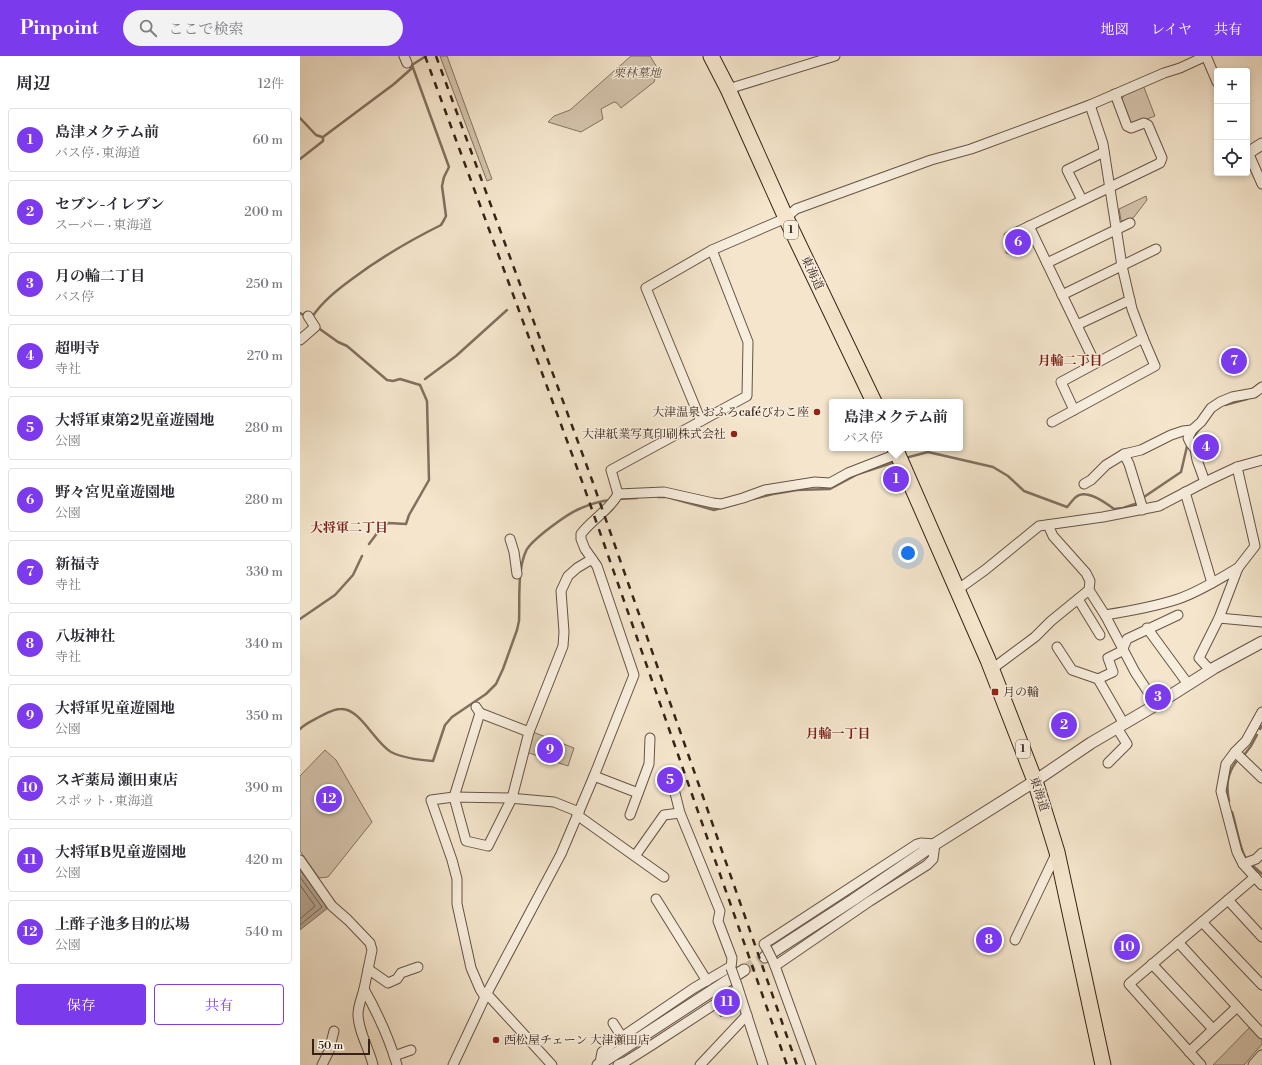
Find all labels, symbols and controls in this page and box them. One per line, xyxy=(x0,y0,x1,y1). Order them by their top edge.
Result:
search box xyxy=(123,10,403,46)
text: Pinpoint xyxy=(20,16,99,40)
icon: search xyxy=(137,17,159,39)
text: ここで検索 xyxy=(169,20,244,39)
text: 地図 xyxy=(1101,21,1129,39)
text: レイヤ xyxy=(1151,21,1192,39)
text: 共有 xyxy=(1214,21,1242,39)
park label: 栗林墓地 xyxy=(613,66,663,81)
map controls xyxy=(1214,68,1250,176)
button: + xyxy=(1214,68,1250,104)
text: 周辺 xyxy=(16,73,50,95)
text: 12件 xyxy=(258,76,284,92)
button: − xyxy=(1214,104,1250,140)
text: 島津メクテム前 xyxy=(55,123,159,142)
text: 1 xyxy=(27,132,33,148)
text: 60 m xyxy=(252,132,283,148)
button: locate xyxy=(1214,140,1250,176)
text: バス停 · 東海道 xyxy=(55,145,141,161)
text: セブン-イレブン xyxy=(55,195,165,214)
text: 2 xyxy=(26,204,34,220)
text: 200 m xyxy=(244,204,283,220)
text: スーパー · 東海道 xyxy=(55,217,152,233)
road number: 1 xyxy=(784,221,798,239)
pin: 6 xyxy=(1005,227,1031,257)
street label: 東海道 xyxy=(797,254,827,292)
text: 月の輪二丁目 xyxy=(55,267,145,286)
text: 3 xyxy=(26,276,34,292)
text: 250 m xyxy=(246,276,283,292)
text: バス停 xyxy=(55,289,94,305)
text: 超明寺 xyxy=(55,339,100,358)
pin: 7 xyxy=(1221,346,1247,376)
text: 4 xyxy=(26,348,34,364)
text: 270 m xyxy=(247,348,283,364)
district label: 月輪二丁目 xyxy=(1037,353,1103,369)
text: 寺社 xyxy=(55,361,81,377)
popup xyxy=(829,399,963,451)
place label: 大津温泉 おふろcaféびわこ座 xyxy=(652,405,809,420)
marker: 大津温泉 おふろcaféびわこ座 xyxy=(812,407,822,417)
text: 島津メクテム前 xyxy=(844,408,948,427)
text: 大将軍東第2児童遊園地 xyxy=(55,411,214,430)
text: 5 xyxy=(26,420,34,436)
text: 280 m xyxy=(245,420,283,436)
place label: 大津紙業写真印刷株式会社 xyxy=(582,427,726,442)
marker: 大津紙業写真印刷株式会社 xyxy=(729,429,739,439)
text: バス停 xyxy=(844,430,883,446)
pin: 4 xyxy=(1193,432,1219,462)
text: 公園 xyxy=(55,433,81,449)
pin: 1 xyxy=(883,464,909,494)
text: 野々宮児童遊園地 xyxy=(55,483,175,502)
text: 6 xyxy=(26,492,34,508)
text: 280 m xyxy=(245,492,283,508)
text: 公園 xyxy=(55,505,81,521)
district label: 大将軍二丁目 xyxy=(310,520,388,536)
your location xyxy=(898,543,918,563)
text: 新福寺 xyxy=(55,555,100,574)
text: 7 xyxy=(26,564,34,580)
text: 330 m xyxy=(246,564,283,580)
text: 寺社 xyxy=(55,577,81,593)
text: 八坂神社 xyxy=(55,627,115,646)
text: 8 xyxy=(26,636,34,652)
text: 340 m xyxy=(245,636,283,652)
text: 寺社 xyxy=(55,649,81,665)
pin: 3 xyxy=(1145,682,1171,712)
place label: 月の輪 xyxy=(1003,685,1039,700)
marker: 月の輪 xyxy=(990,687,1000,697)
text: 大将軍児童遊園地 xyxy=(55,699,175,718)
text: 9 xyxy=(26,708,34,724)
text: 350 m xyxy=(246,708,283,724)
pin: 2 xyxy=(1051,710,1077,740)
text: 公園 xyxy=(55,721,81,737)
district label: 月輪一丁目 xyxy=(805,726,871,742)
pin: 9 xyxy=(537,735,563,765)
road number: 1 xyxy=(1016,740,1030,758)
pin: 5 xyxy=(657,765,683,795)
text: スギ薬局 瀬田東店 xyxy=(55,771,177,790)
street label: 東海道 xyxy=(1026,775,1052,813)
text: 10 xyxy=(22,780,38,796)
text: 390 m xyxy=(245,780,283,796)
pin: 12 xyxy=(316,784,342,814)
text: スポット · 東海道 xyxy=(55,793,154,809)
text: 大将軍B児童遊園地 xyxy=(55,843,186,862)
text: 11 xyxy=(24,852,36,868)
text: 420 m xyxy=(245,852,283,868)
text: 公園 xyxy=(55,865,81,881)
text: 上酢子池多目的広場 xyxy=(55,915,190,934)
text: 12 xyxy=(23,924,37,940)
text: 540 m xyxy=(245,924,283,940)
pin: 8 xyxy=(976,925,1002,955)
pin: 10 xyxy=(1114,932,1140,962)
text: 公園 xyxy=(55,937,81,953)
button: 保存 xyxy=(16,984,146,1025)
button: 共有 xyxy=(154,984,284,1025)
pin: 11 xyxy=(714,987,740,1017)
place label: 西松屋チェーン 大津瀬田店 xyxy=(504,1033,650,1048)
marker: 西松屋チェーン 大津瀬田店 xyxy=(491,1035,501,1045)
scale bar xyxy=(312,1037,370,1056)
text: 50 m xyxy=(318,1039,343,1053)

